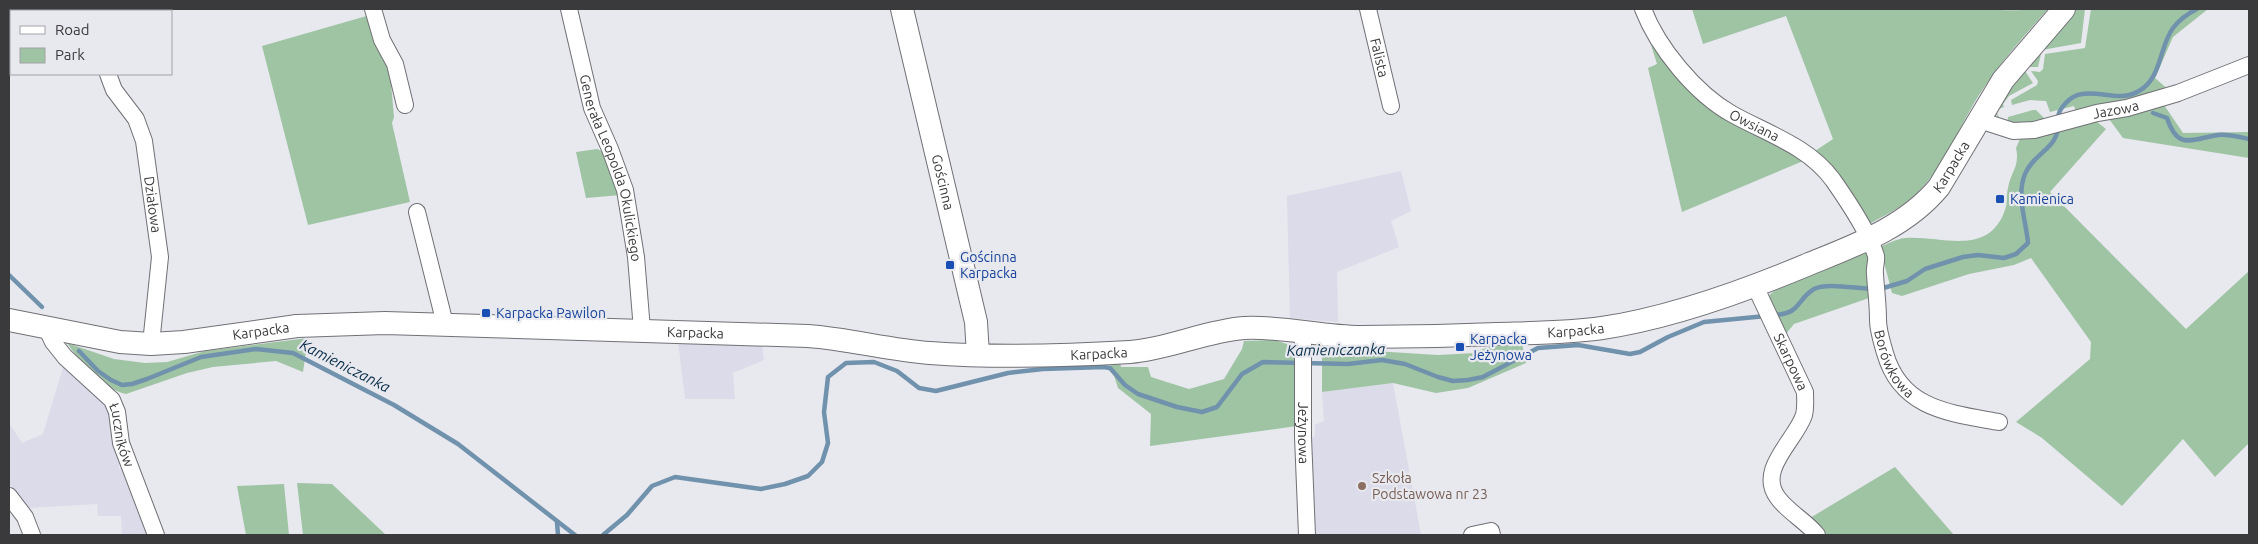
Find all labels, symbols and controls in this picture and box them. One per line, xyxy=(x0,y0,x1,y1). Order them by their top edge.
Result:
legend xyxy=(10,10,172,75)
text: Road xyxy=(55,21,90,38)
street label: Falista xyxy=(1367,36,1392,79)
text: Park xyxy=(55,46,85,63)
street label: Generała Leopolda Okulickiego xyxy=(576,73,644,262)
street label: Jazowa xyxy=(2091,97,2141,122)
street label: Owsiana xyxy=(1727,106,1782,145)
street label: Karpacka xyxy=(1930,138,1973,196)
street label: Gościnna xyxy=(929,153,957,212)
street label: Działowa xyxy=(141,175,165,234)
place label: Kamienica xyxy=(2010,191,2074,207)
marker: Kamienica xyxy=(1994,193,2006,205)
place label: Gościnna Karpacka xyxy=(960,249,1017,281)
marker: Gościnna Karpacka xyxy=(944,259,956,271)
place label: Karpacka Pawilon xyxy=(496,305,606,321)
marker: Karpacka Pawilon xyxy=(480,307,492,319)
street label: Karpacka xyxy=(231,319,290,343)
street label: Karpacka xyxy=(1547,320,1605,341)
street label: Karpacka xyxy=(667,324,724,341)
street label: Borówkowa xyxy=(1871,328,1917,401)
place label: Karpacka Jeżynowa xyxy=(1470,331,1532,363)
street label: Skarpowa xyxy=(1771,331,1811,393)
water label: Kamieniczanka xyxy=(297,336,393,396)
water label: Kamieniczanka xyxy=(1287,340,1385,359)
marker: Karpacka Jeżynowa xyxy=(1454,341,1466,353)
street label: Karpacka xyxy=(1070,344,1128,363)
street label: Łuczników xyxy=(106,400,137,469)
street label: Jeżynowa xyxy=(1295,402,1312,464)
place label: Szkoła Podstawowa nr 23 xyxy=(1372,470,1488,502)
marker: Szkoła Podstawowa nr 23 xyxy=(1356,480,1368,492)

